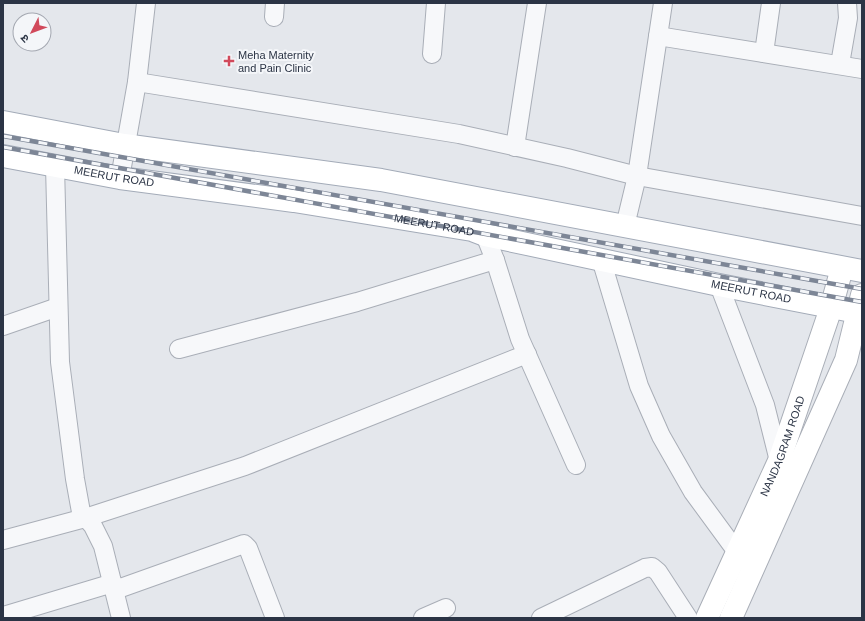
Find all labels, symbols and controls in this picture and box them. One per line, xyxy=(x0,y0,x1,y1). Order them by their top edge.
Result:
north arrow xyxy=(12,12,52,52)
text: उ xyxy=(18,32,31,45)
place label: Meha Maternity and Pain Clinic xyxy=(238,49,314,74)
marker: Meha Maternity and Pain Clinic xyxy=(223,55,235,67)
street label: MEERUT ROAD xyxy=(73,163,155,188)
street label: MEERUT ROAD xyxy=(393,212,475,238)
street label: MEERUT ROAD xyxy=(710,278,792,305)
street label: NANDAGRAM ROAD xyxy=(758,394,807,498)

